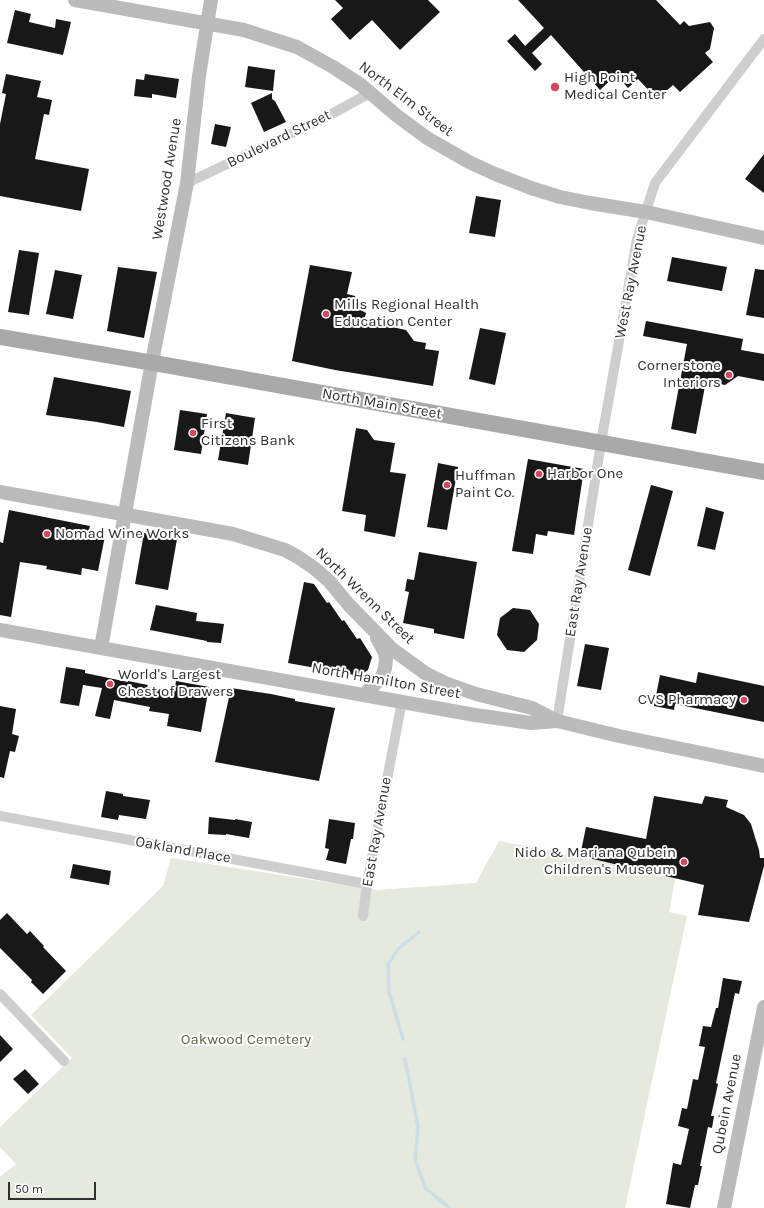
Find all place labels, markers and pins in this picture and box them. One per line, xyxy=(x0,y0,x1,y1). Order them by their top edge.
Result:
place label: High Point Medical Center xyxy=(564,69,666,104)
marker: High Point Medical Center xyxy=(549,81,561,93)
place label: Mills Regional Health Education Center xyxy=(334,296,479,331)
marker: Mills Regional Health Education Center xyxy=(321,309,331,319)
place label: Cornerstone Interiors xyxy=(638,357,721,392)
marker: Cornerstone Interiors xyxy=(724,370,734,380)
place label: First Citizens Bank xyxy=(201,415,295,450)
marker: First Citizens Bank xyxy=(188,428,198,438)
place label: Harbor One xyxy=(547,465,623,483)
place label: Huffman Paint Co. xyxy=(455,467,516,502)
marker: Harbor One xyxy=(534,469,544,479)
marker: Huffman Paint Co. xyxy=(442,480,452,490)
place label: Nomad Wine Works xyxy=(55,525,189,543)
marker: Nomad Wine Works xyxy=(42,529,52,539)
place label: World's Largest Chest of Drawers xyxy=(118,666,233,701)
marker: World's Largest Chest of Drawers xyxy=(105,679,115,689)
place label: CVS Pharmacy xyxy=(638,691,736,709)
marker: CVS Pharmacy xyxy=(739,695,749,705)
place label: Nido & Mariana Qubein Children's Museum xyxy=(514,844,676,879)
marker: Nido & Mariana Qubein Children's Museum xyxy=(679,857,689,867)

